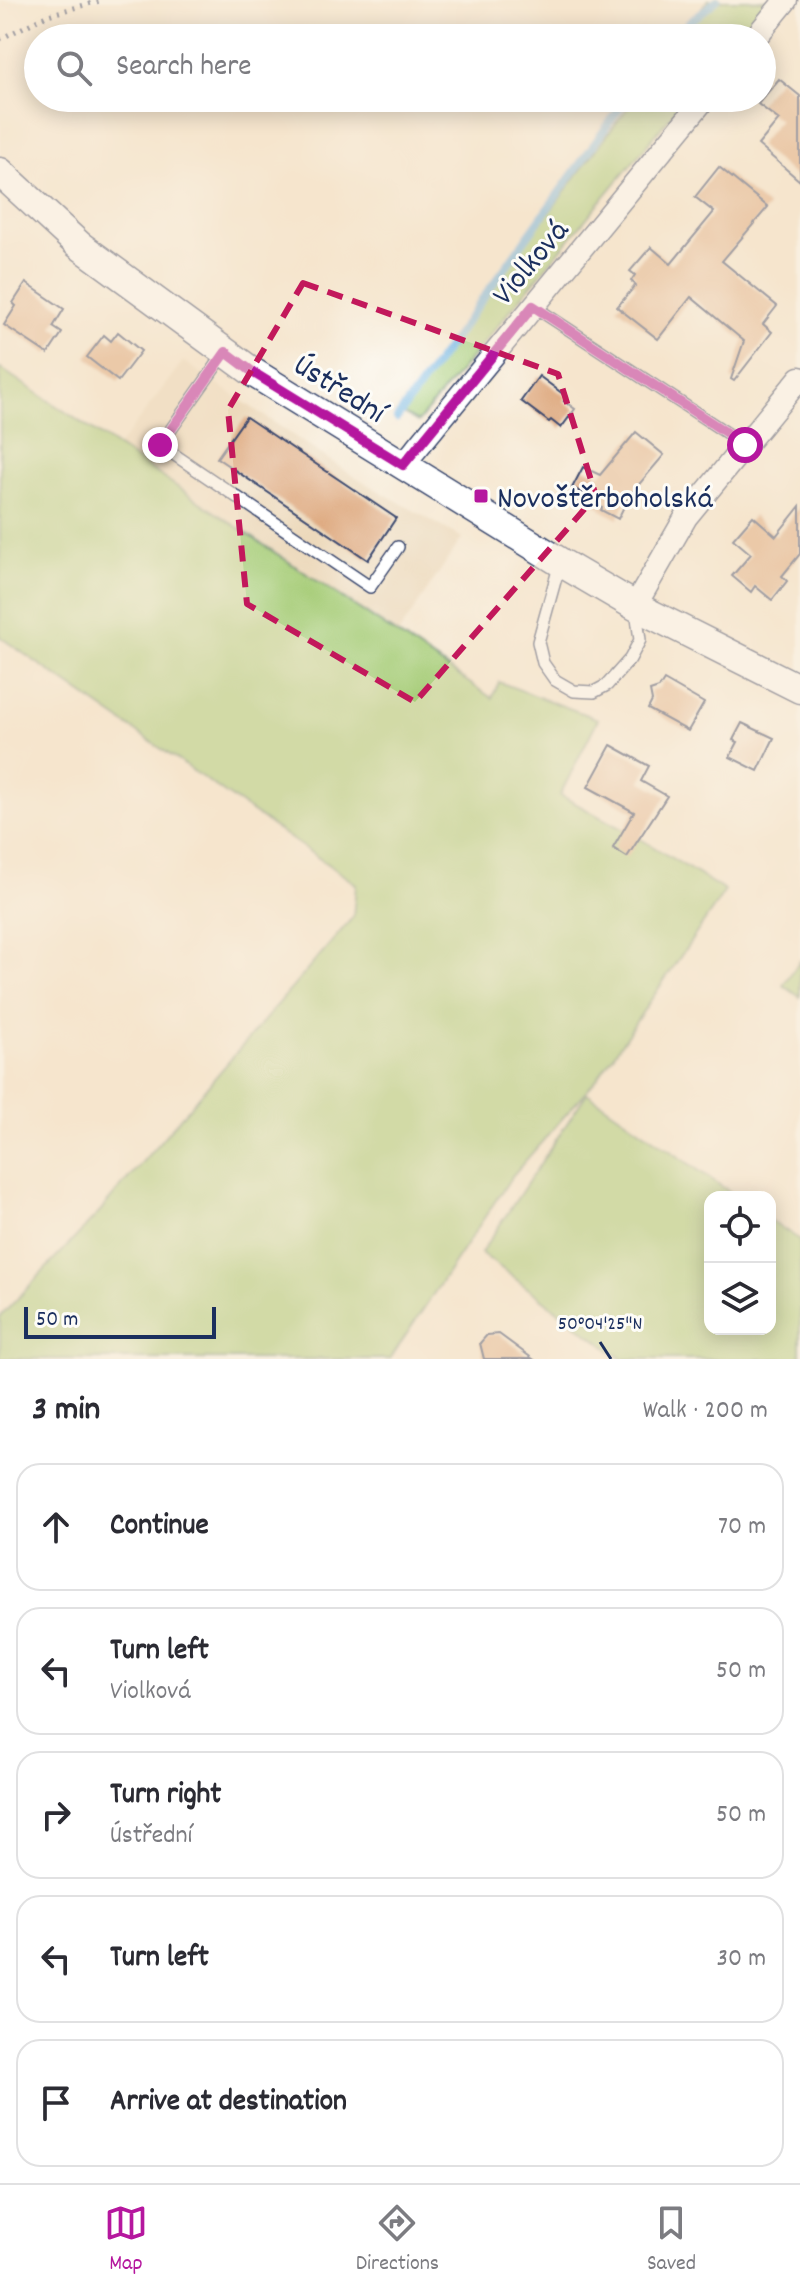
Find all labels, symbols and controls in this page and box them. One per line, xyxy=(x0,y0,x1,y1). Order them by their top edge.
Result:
search box xyxy=(24,24,776,112)
icon: search xyxy=(52,46,96,90)
text: Search here xyxy=(116,47,252,90)
street label: Violková xyxy=(483,211,583,317)
street label: Ústřední xyxy=(283,345,395,439)
route end xyxy=(142,427,178,463)
route start xyxy=(727,427,763,463)
place label: Novoštěrboholská xyxy=(497,478,713,524)
marker: Novoštěrboholská xyxy=(472,487,490,505)
map controls xyxy=(704,1191,776,1335)
button: locate xyxy=(704,1191,776,1263)
button: layers xyxy=(704,1263,776,1335)
scale bar xyxy=(24,1303,216,1339)
text: 50 m xyxy=(36,1305,78,1336)
text: 50°04'25"N xyxy=(558,1311,642,1339)
text: 3 min xyxy=(32,1387,100,1436)
text: Walk · 200 m xyxy=(643,1393,768,1430)
icon: ahead xyxy=(34,1505,78,1549)
text: Continue xyxy=(110,1506,209,1549)
text: 70 m xyxy=(718,1509,766,1546)
text: Turn left xyxy=(110,1631,209,1674)
icon: left xyxy=(34,1649,78,1693)
text: 50 m xyxy=(716,1653,766,1690)
text: Violková xyxy=(110,1674,191,1711)
text: Turn right xyxy=(110,1775,221,1818)
icon: right xyxy=(34,1793,78,1837)
text: 50 m xyxy=(716,1797,766,1834)
text: Ústřední xyxy=(110,1818,192,1855)
icon: left xyxy=(34,1937,78,1981)
text: Turn left xyxy=(110,1938,209,1981)
text: 30 m xyxy=(716,1941,766,1978)
icon: arrive xyxy=(34,2081,78,2125)
text: Arrive at destination xyxy=(110,2082,347,2125)
tab: Map xyxy=(104,2201,148,2280)
tab: Directions xyxy=(356,2201,439,2280)
tab: Saved xyxy=(647,2201,696,2280)

